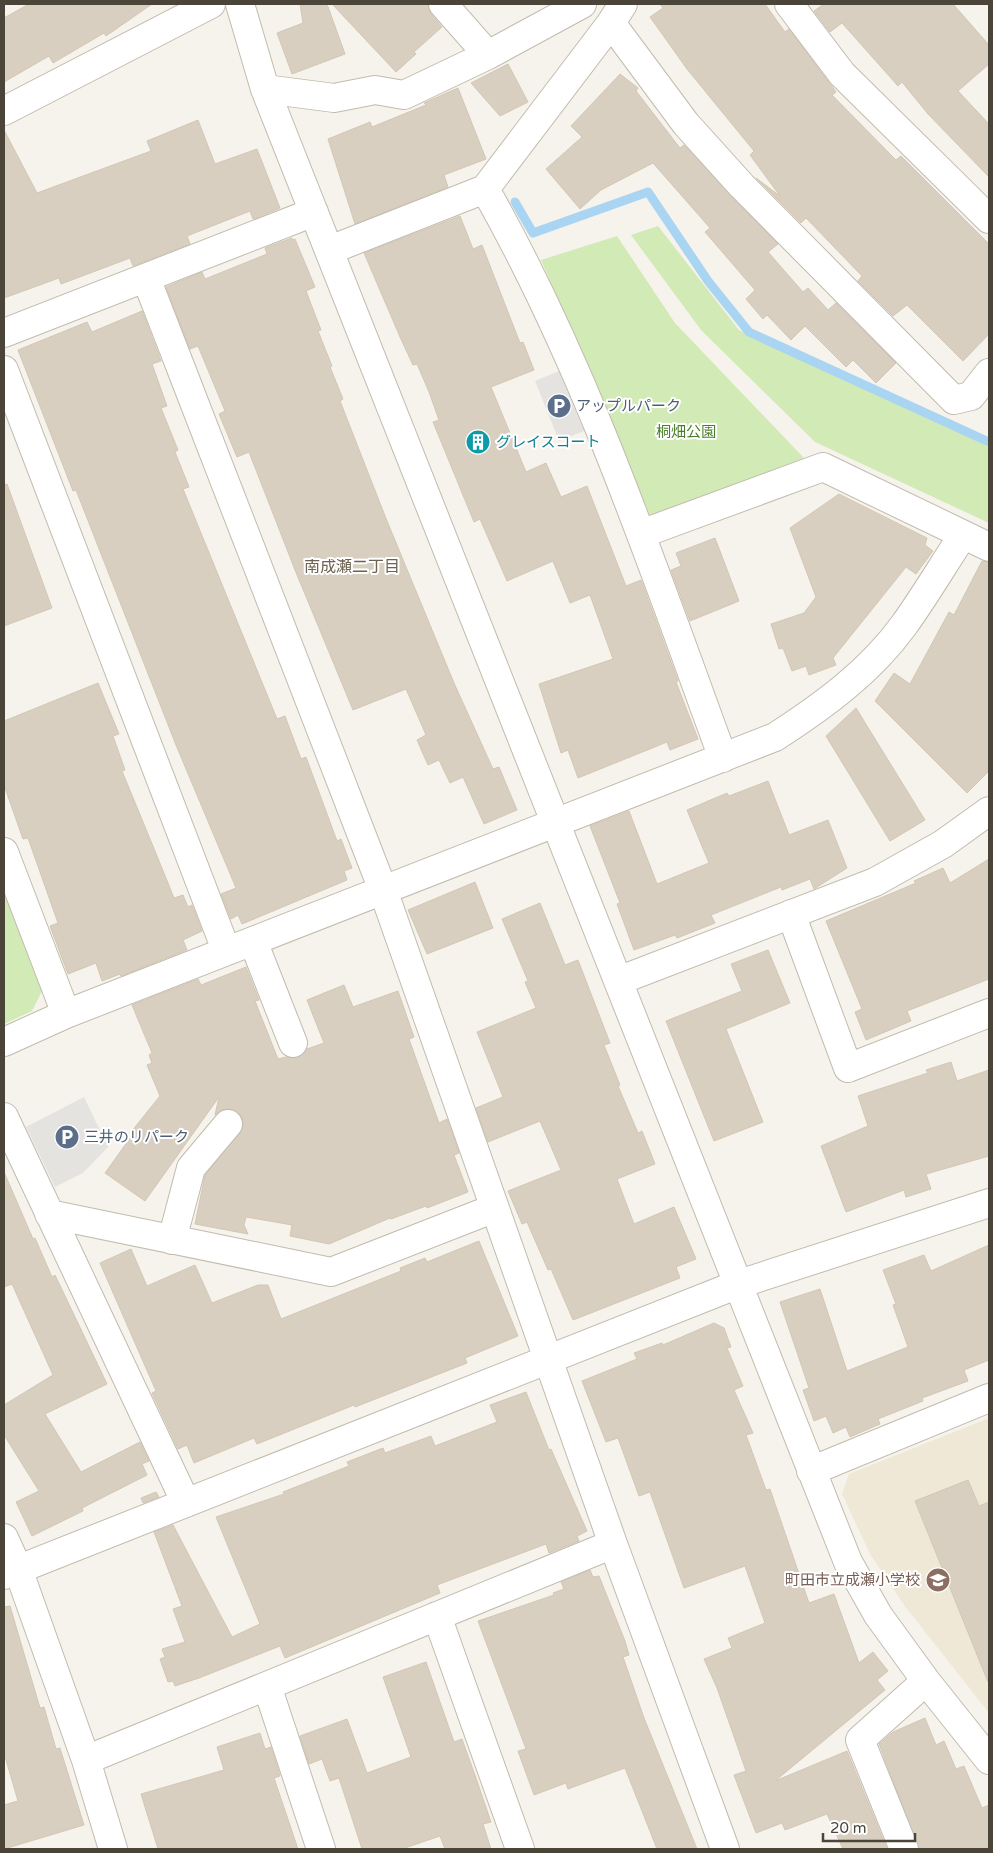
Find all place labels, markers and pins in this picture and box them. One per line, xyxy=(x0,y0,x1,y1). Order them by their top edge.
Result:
parking icon: アップルパーク xyxy=(546,393,572,419)
place label: アップルパーク xyxy=(576,397,681,415)
building icon: グレイスコート xyxy=(465,429,491,455)
place label: グレイスコート xyxy=(496,433,601,451)
parking icon: 三井のリパーク xyxy=(54,1124,80,1150)
place label: 三井のリパーク xyxy=(84,1128,189,1146)
school or university icon: 町田市立成瀬小学校 xyxy=(925,1567,951,1593)
place label: 町田市立成瀬小学校 xyxy=(785,1571,920,1589)

